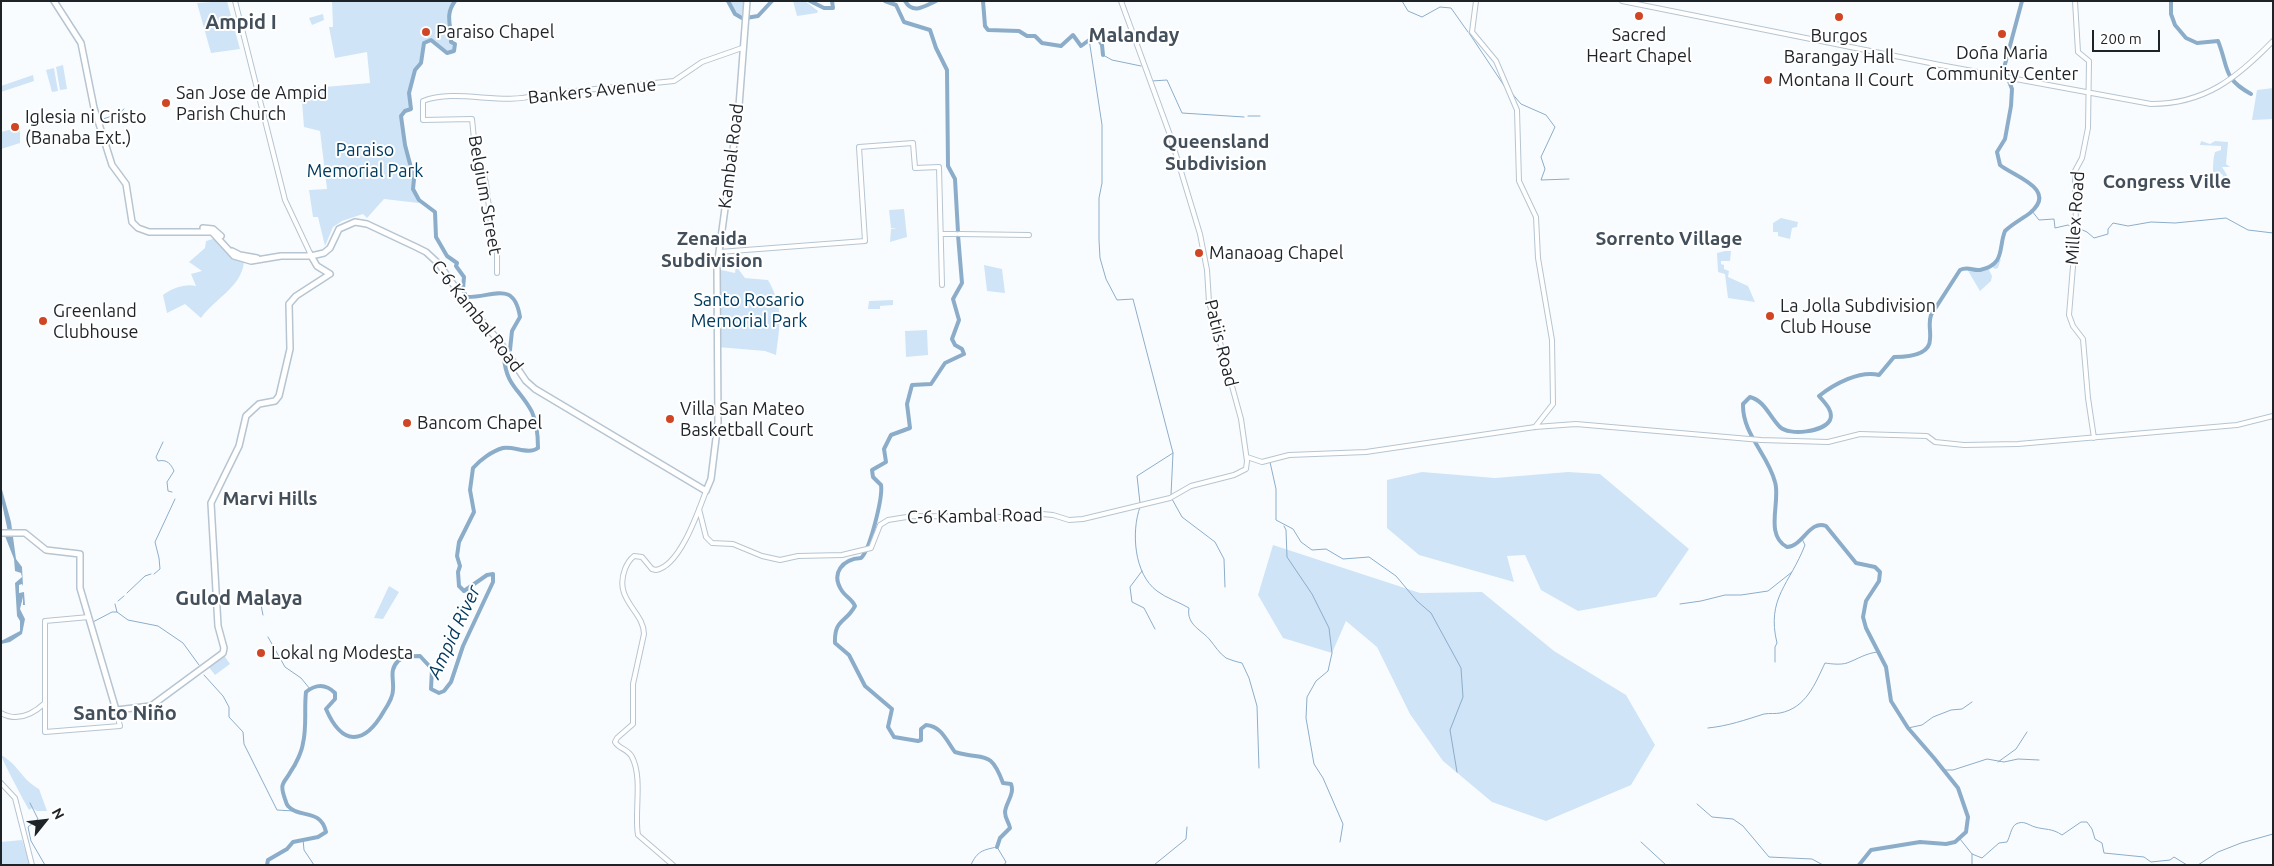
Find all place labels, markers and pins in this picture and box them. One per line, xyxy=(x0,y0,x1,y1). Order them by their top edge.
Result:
marker: Sacred Heart Chapel xyxy=(1633,10,1645,22)
marker: Burgos Barangay Hall xyxy=(1833,11,1845,23)
place label: Paraiso Chapel xyxy=(436,21,554,43)
place label: Sacred Heart Chapel xyxy=(1586,24,1692,66)
place label: Burgos Barangay Hall xyxy=(1784,25,1894,68)
marker: Paraiso Chapel xyxy=(420,26,432,38)
marker: Doña Maria Community Center xyxy=(1996,28,2008,40)
place label: Doña Maria Community Center xyxy=(1926,42,2078,84)
place label: Montana II Court xyxy=(1778,69,1913,91)
marker: Montana II Court xyxy=(1762,74,1774,86)
place label: San Jose de Ampid Parish Church xyxy=(176,82,328,125)
marker: San Jose de Ampid Parish Church xyxy=(160,97,172,109)
place label: Iglesia ni Cristo (Banaba Ext.) xyxy=(25,106,147,148)
marker: Iglesia ni Cristo (Banaba Ext.) xyxy=(9,121,21,133)
place label: Manaoag Chapel xyxy=(1209,242,1343,264)
marker: Manaoag Chapel xyxy=(1193,247,1205,259)
place label: La Jolla Subdivision Club House xyxy=(1780,295,1936,338)
place label: Greenland Clubhouse xyxy=(53,300,138,342)
marker: La Jolla Subdivision Club House xyxy=(1764,310,1776,322)
marker: Greenland Clubhouse xyxy=(37,315,49,327)
place label: Villa San Mateo Basketball Court xyxy=(680,398,813,440)
place label: Bancom Chapel xyxy=(417,412,542,434)
marker: Villa San Mateo Basketball Court xyxy=(664,413,676,425)
marker: Bancom Chapel xyxy=(401,417,413,429)
place label: Lokal ng Modesta xyxy=(271,642,413,664)
marker: Lokal ng Modesta xyxy=(255,647,267,659)

